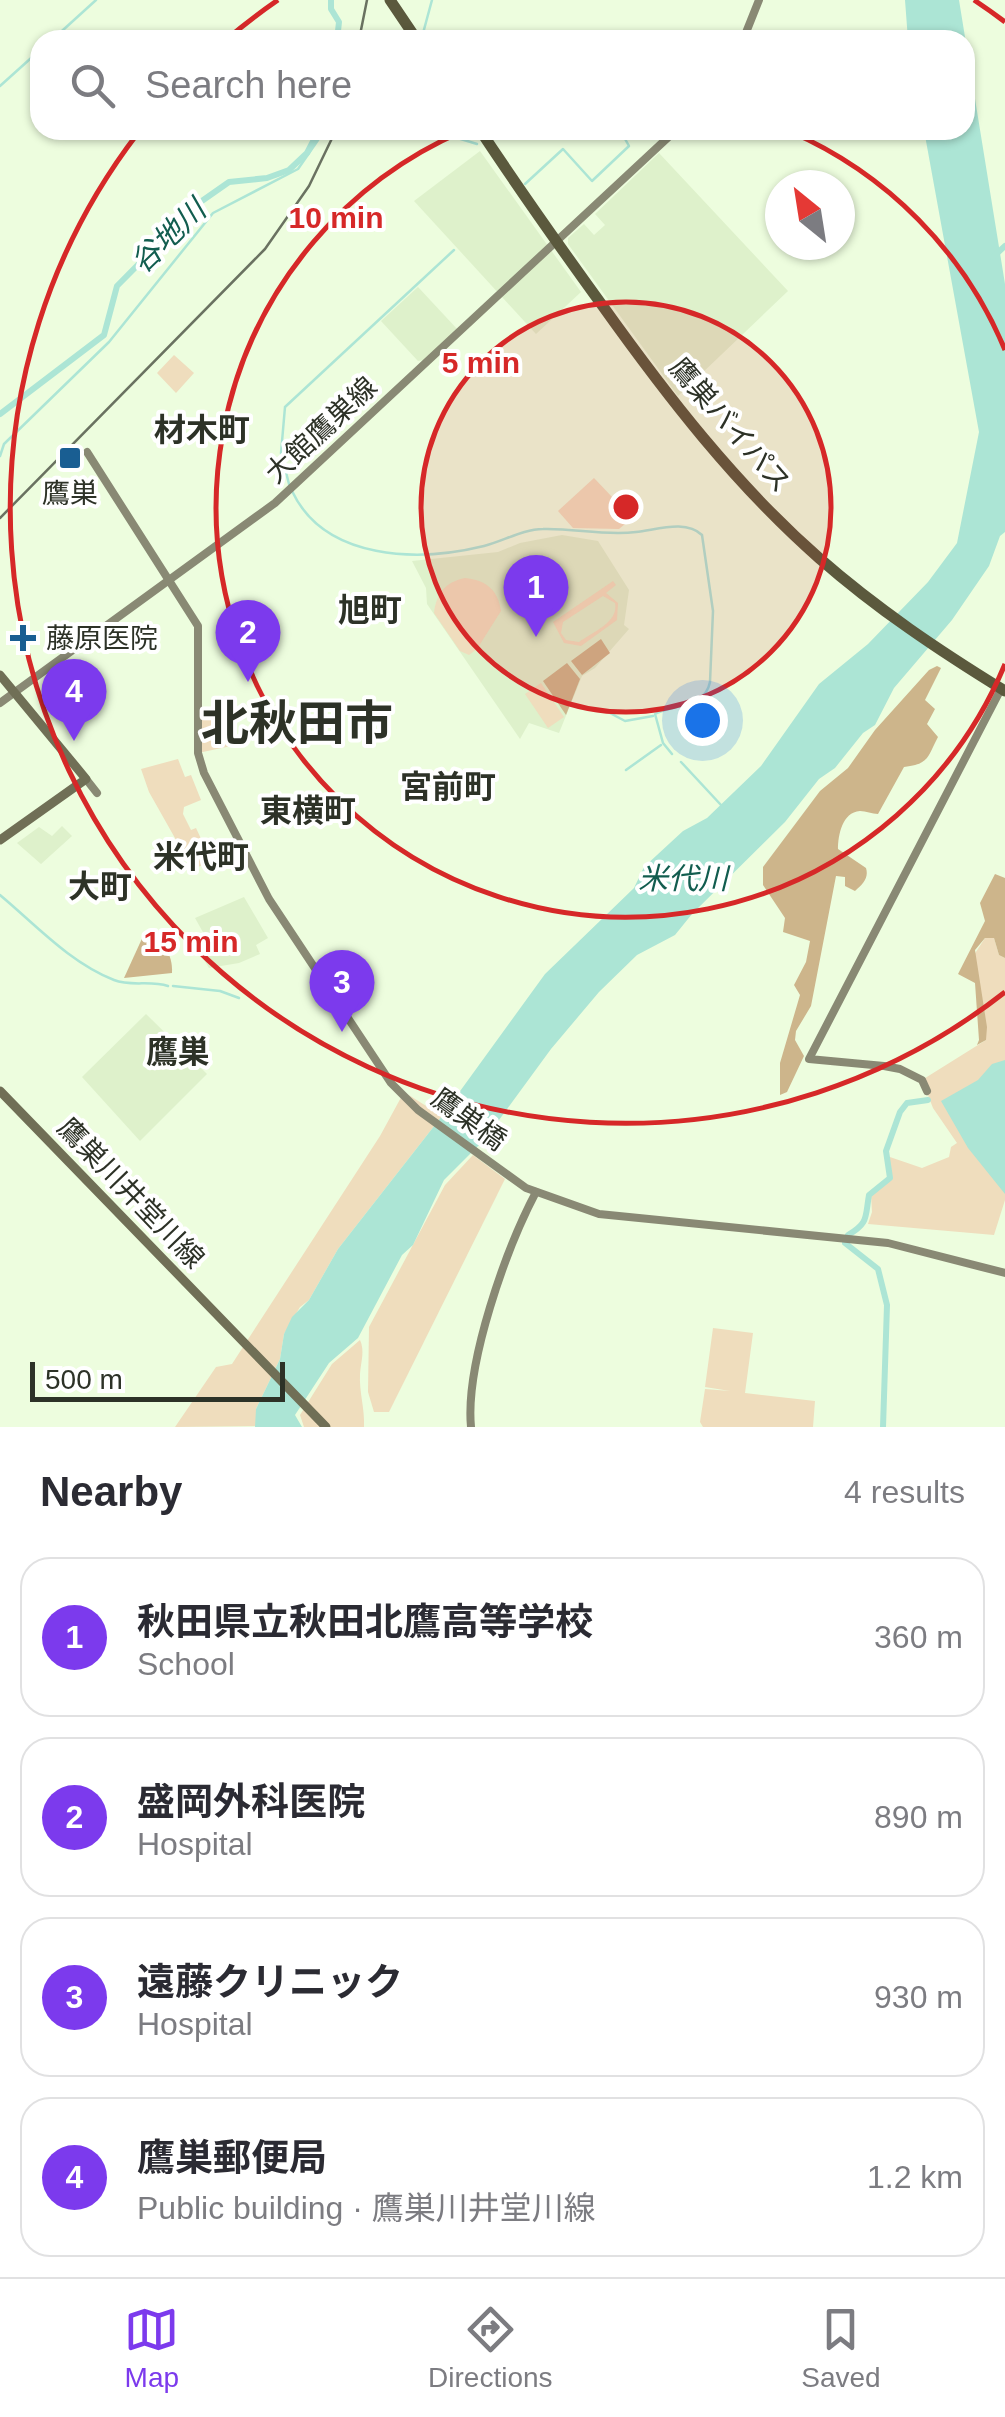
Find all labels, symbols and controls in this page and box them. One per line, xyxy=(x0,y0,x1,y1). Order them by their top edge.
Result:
search box xyxy=(30,30,975,140)
icon: search xyxy=(65,58,120,113)
text: Search here xyxy=(145,64,352,106)
north arrow xyxy=(765,170,855,260)
water label: 谷地川 xyxy=(124,191,214,279)
text: 10 min xyxy=(288,201,384,234)
text: 5 min xyxy=(442,346,520,379)
street label: 鷹巣バイパス xyxy=(663,352,797,498)
street label: 大館鷹巣線 xyxy=(259,371,383,489)
district label: 材木町 xyxy=(154,412,250,448)
marker: 鷹巣 xyxy=(57,445,83,471)
place label: 鷹巣 xyxy=(42,478,98,509)
centre of rings xyxy=(608,489,644,525)
pin: 1 xyxy=(504,554,568,637)
district label: 旭町 xyxy=(338,592,402,628)
pin: 2 xyxy=(216,600,280,682)
place label: 藤原医院 xyxy=(46,623,158,654)
marker: 藤原医院 xyxy=(10,625,36,651)
pin: 4 xyxy=(42,658,106,741)
your location xyxy=(677,695,728,746)
district label: 北秋田市 xyxy=(201,697,393,750)
district label: 宮前町 xyxy=(400,769,496,805)
district label: 東横町 xyxy=(260,793,356,829)
district label: 米代町 xyxy=(153,839,249,875)
water label: 米代川 xyxy=(638,862,731,895)
district label: 大町 xyxy=(68,869,132,905)
text: 15 min xyxy=(143,925,239,958)
pin: 3 xyxy=(310,950,374,1032)
district label: 鷹巣 xyxy=(146,1034,210,1070)
street label: 鷹巣橋 xyxy=(426,1082,512,1156)
street label: 鷹巣川井堂川線 xyxy=(52,1112,210,1274)
scale bar xyxy=(30,1357,285,1402)
text: 500 m xyxy=(45,1364,123,1395)
text: Nearby xyxy=(40,1468,182,1515)
text: 4 results xyxy=(844,1474,965,1510)
text: 秋田県立秋田北鷹高等学校 xyxy=(137,1601,593,1643)
text: 1 xyxy=(66,1619,83,1655)
text: 360 m xyxy=(874,1619,963,1655)
text: School xyxy=(137,1646,235,1682)
text: 盛岡外科医院 xyxy=(137,1781,365,1823)
text: 2 xyxy=(66,1799,83,1835)
text: 890 m xyxy=(874,1799,963,1835)
text: Hospital xyxy=(137,1826,253,1862)
text: 遠藤クリニック xyxy=(137,1961,403,2003)
text: 3 xyxy=(66,1979,83,2015)
text: 930 m xyxy=(874,1979,963,2015)
text: Hospital xyxy=(137,2006,253,2042)
text: 鷹巣郵便局 xyxy=(137,2137,327,2179)
text: 4 xyxy=(66,2159,83,2195)
text: 1.2 km xyxy=(867,2159,963,2195)
text: Public building · 鷹巣川井堂川線 xyxy=(137,2190,596,2226)
tab: Map xyxy=(124,2302,179,2394)
tab: Directions xyxy=(428,2302,553,2394)
tab: Saved xyxy=(801,2302,881,2394)

